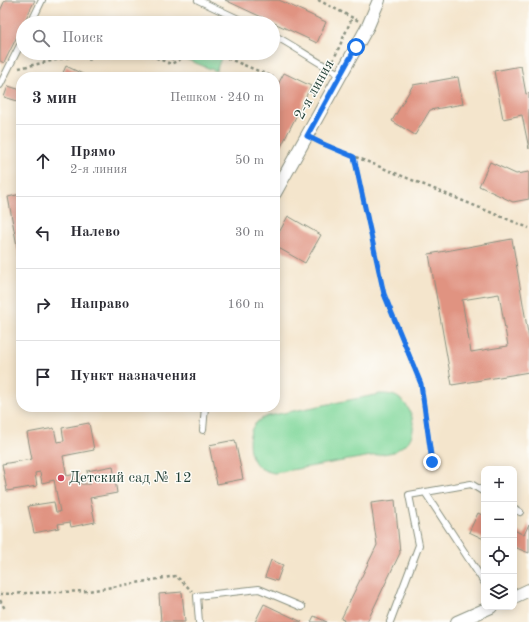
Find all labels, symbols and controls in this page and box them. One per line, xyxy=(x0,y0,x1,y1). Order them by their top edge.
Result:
search box xyxy=(16,16,280,60)
icon: search xyxy=(30,27,52,49)
text: Поиск xyxy=(62,31,103,46)
route start xyxy=(347,38,365,56)
street label: 2-я линия xyxy=(292,57,338,122)
text: 3 мин xyxy=(32,90,77,107)
text: Пешком · 240 m xyxy=(170,91,264,104)
text: Прямо xyxy=(70,145,116,160)
icon: ahead xyxy=(32,150,54,172)
text: 50 m xyxy=(235,154,264,167)
text: 2-я линия xyxy=(70,163,127,176)
icon: left xyxy=(32,222,54,244)
text: Налево xyxy=(70,225,120,240)
text: 30 m xyxy=(235,226,264,239)
icon: right xyxy=(32,294,54,316)
text: Направо xyxy=(70,297,129,312)
text: 160 m xyxy=(227,298,264,311)
icon: arrive xyxy=(32,366,54,388)
text: Пункт назначения xyxy=(70,369,197,384)
route end xyxy=(423,453,441,471)
map controls xyxy=(481,466,517,610)
button: + xyxy=(481,466,517,502)
place label: Детский сад № 12 xyxy=(69,471,192,486)
marker: Детский сад № 12 xyxy=(56,473,66,483)
button: − xyxy=(481,502,517,538)
button: locate xyxy=(481,538,517,574)
button: layers xyxy=(481,574,517,610)

